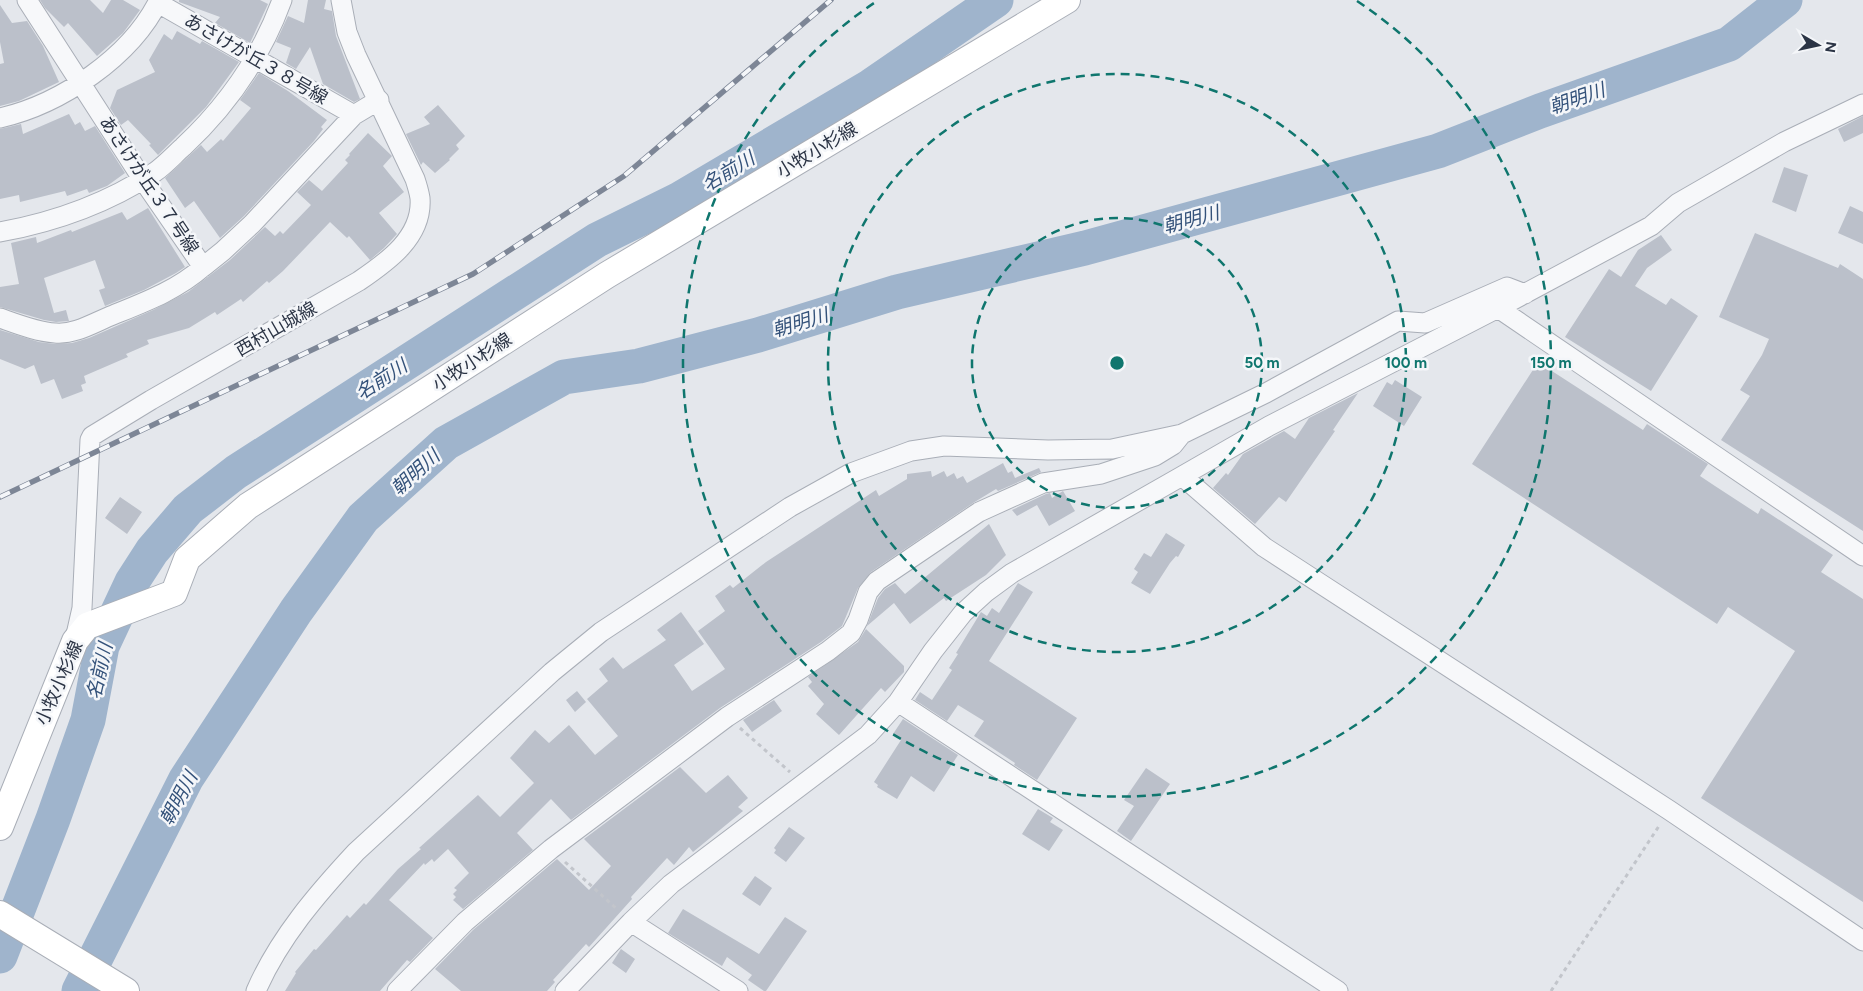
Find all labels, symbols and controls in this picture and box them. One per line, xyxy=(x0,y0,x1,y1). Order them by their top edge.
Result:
street label: あさけが丘３８号線 xyxy=(180,9,332,109)
north arrow xyxy=(1793,20,1843,70)
text: N xyxy=(1821,40,1840,54)
water label: 朝明川 xyxy=(1546,78,1610,119)
street label: あさけが丘３７号線 xyxy=(95,112,203,258)
street label: 小牧小杉線 xyxy=(773,117,861,183)
water label: 名前川 xyxy=(698,146,760,196)
water label: 朝明川 xyxy=(1161,200,1224,238)
street label: 西村山城線 xyxy=(232,297,320,361)
water label: 朝明川 xyxy=(770,303,833,342)
street label: 小牧小杉線 xyxy=(428,328,516,396)
water label: 名前川 xyxy=(351,353,413,405)
centre of rings xyxy=(1108,354,1126,372)
text: 50 m xyxy=(1244,354,1280,372)
text: 100 m xyxy=(1385,354,1427,372)
text: 150 m xyxy=(1530,354,1572,372)
water label: 朝明川 xyxy=(386,443,446,500)
street label: 小牧小杉線 xyxy=(31,637,87,729)
water label: 名前川 xyxy=(82,639,118,701)
water label: 朝明川 xyxy=(155,766,203,829)

